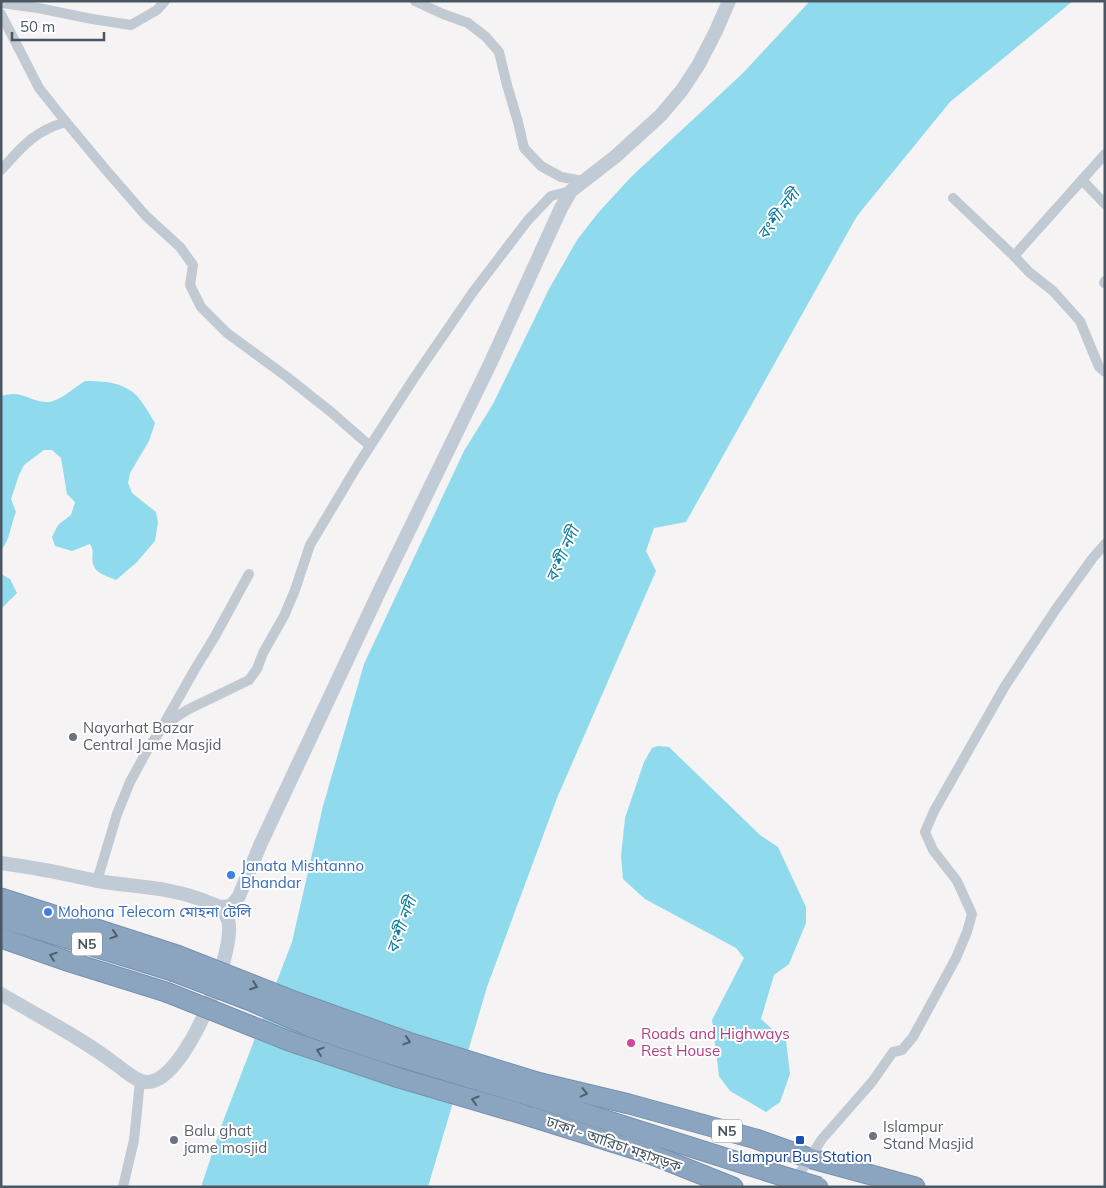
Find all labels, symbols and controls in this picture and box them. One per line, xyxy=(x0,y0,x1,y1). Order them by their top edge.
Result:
scale bar xyxy=(12,10,105,42)
text: 50 m xyxy=(20,17,55,36)
water label: বংশী নদী xyxy=(752,182,805,243)
water label: বংশী নদী xyxy=(541,521,584,585)
place label: Nayarhat Bazar Central Jame Masjid xyxy=(83,718,221,754)
marker: Nayarhat Bazar Central Jame Masjid xyxy=(67,731,79,743)
place label: Janata Mishtanno Bhandar xyxy=(241,856,364,892)
marker: Janata Mishtanno Bhandar xyxy=(225,869,237,881)
water label: বংশী নদী xyxy=(382,891,421,956)
place label: Mohona Telecom মোহনা টেলি xyxy=(58,902,252,921)
marker: Mohona Telecom মোহনা টেলি xyxy=(42,906,54,918)
one-way arrow xyxy=(110,929,118,939)
road number: N5 xyxy=(72,932,102,956)
one-way arrow xyxy=(49,952,58,962)
one-way arrow xyxy=(250,980,258,990)
place label: Roads and Highways Rest House xyxy=(641,1024,790,1060)
one-way arrow xyxy=(403,1035,411,1045)
marker: Roads and Highways Rest House xyxy=(625,1037,637,1049)
one-way arrow xyxy=(317,1047,325,1057)
one-way arrow xyxy=(580,1087,589,1098)
one-way arrow xyxy=(472,1095,480,1105)
street label: ঢাকা - আরিচা মহাসড়ক xyxy=(543,1111,685,1176)
place label: Islampur Stand Masjid xyxy=(883,1117,974,1153)
road number: N5 xyxy=(712,1120,742,1142)
place label: Balu ghat jame mosjid xyxy=(183,1121,267,1157)
marker: Islampur Stand Masjid xyxy=(867,1130,879,1142)
marker: Balu ghat jame mosjid xyxy=(168,1134,180,1146)
marker: Islampur Bus Station xyxy=(794,1134,806,1146)
place label: Islampur Bus Station xyxy=(728,1147,872,1166)

